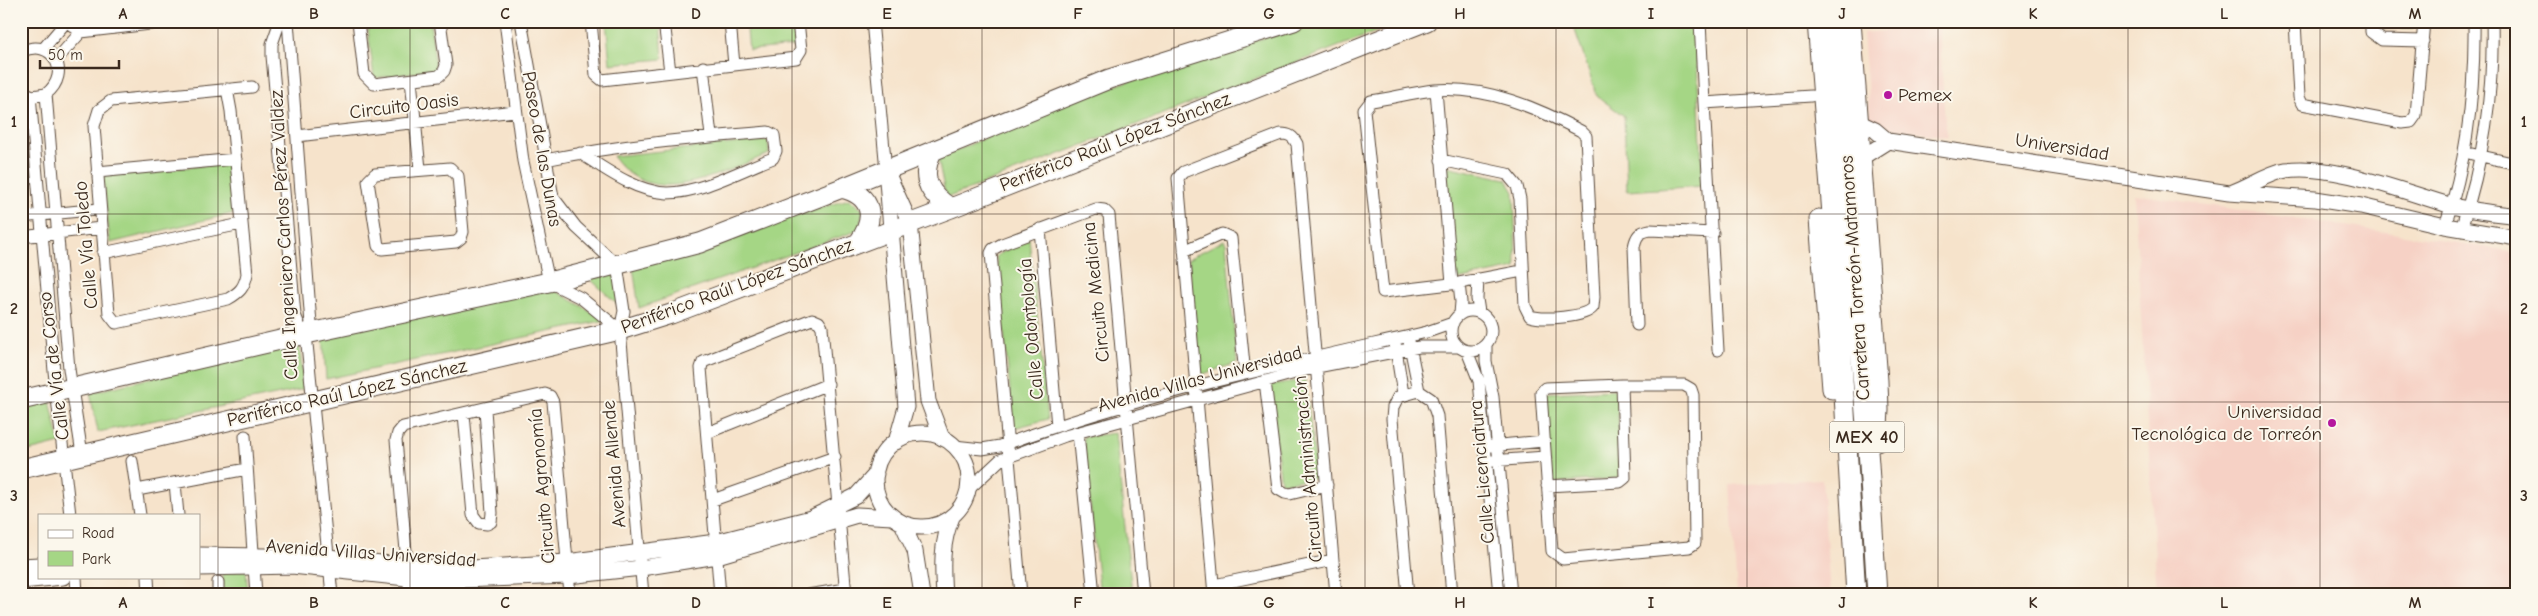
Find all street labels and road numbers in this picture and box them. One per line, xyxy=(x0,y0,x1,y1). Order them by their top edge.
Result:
street label: Paseo de las Dunas xyxy=(517,70,567,229)
street label: Circuito Oasis xyxy=(348,88,460,124)
street label: Periférico Raúl López Sánchez xyxy=(997,88,1233,196)
street label: Calle Ingeniero Carlos Pérez Valdez xyxy=(265,90,303,380)
street label: Universidad xyxy=(2013,129,2111,165)
street label: Carretera Torreón-Matamoros xyxy=(1835,155,1875,401)
street label: Calle Vía Toledo xyxy=(69,180,103,310)
street label: Circuito Medicina xyxy=(1078,221,1114,363)
street label: Periférico Raúl López Sánchez xyxy=(618,234,856,338)
street label: Calle Odontología xyxy=(1014,257,1048,401)
street label: Calle Vía de Corso xyxy=(34,291,74,441)
street label: Avenida Villas Universidad xyxy=(1095,341,1305,417)
street label: Periférico Raúl López Sánchez xyxy=(225,355,469,431)
street label: Circuito Administración xyxy=(1289,375,1327,563)
street label: Avenida Allende xyxy=(597,399,631,529)
street label: Calle Licenciatura xyxy=(1465,399,1499,545)
street label: Circuito Agronomía xyxy=(524,407,560,565)
road number: MEX 40 xyxy=(1830,422,1904,452)
street label: Avenida Villas Universidad xyxy=(265,535,477,571)

